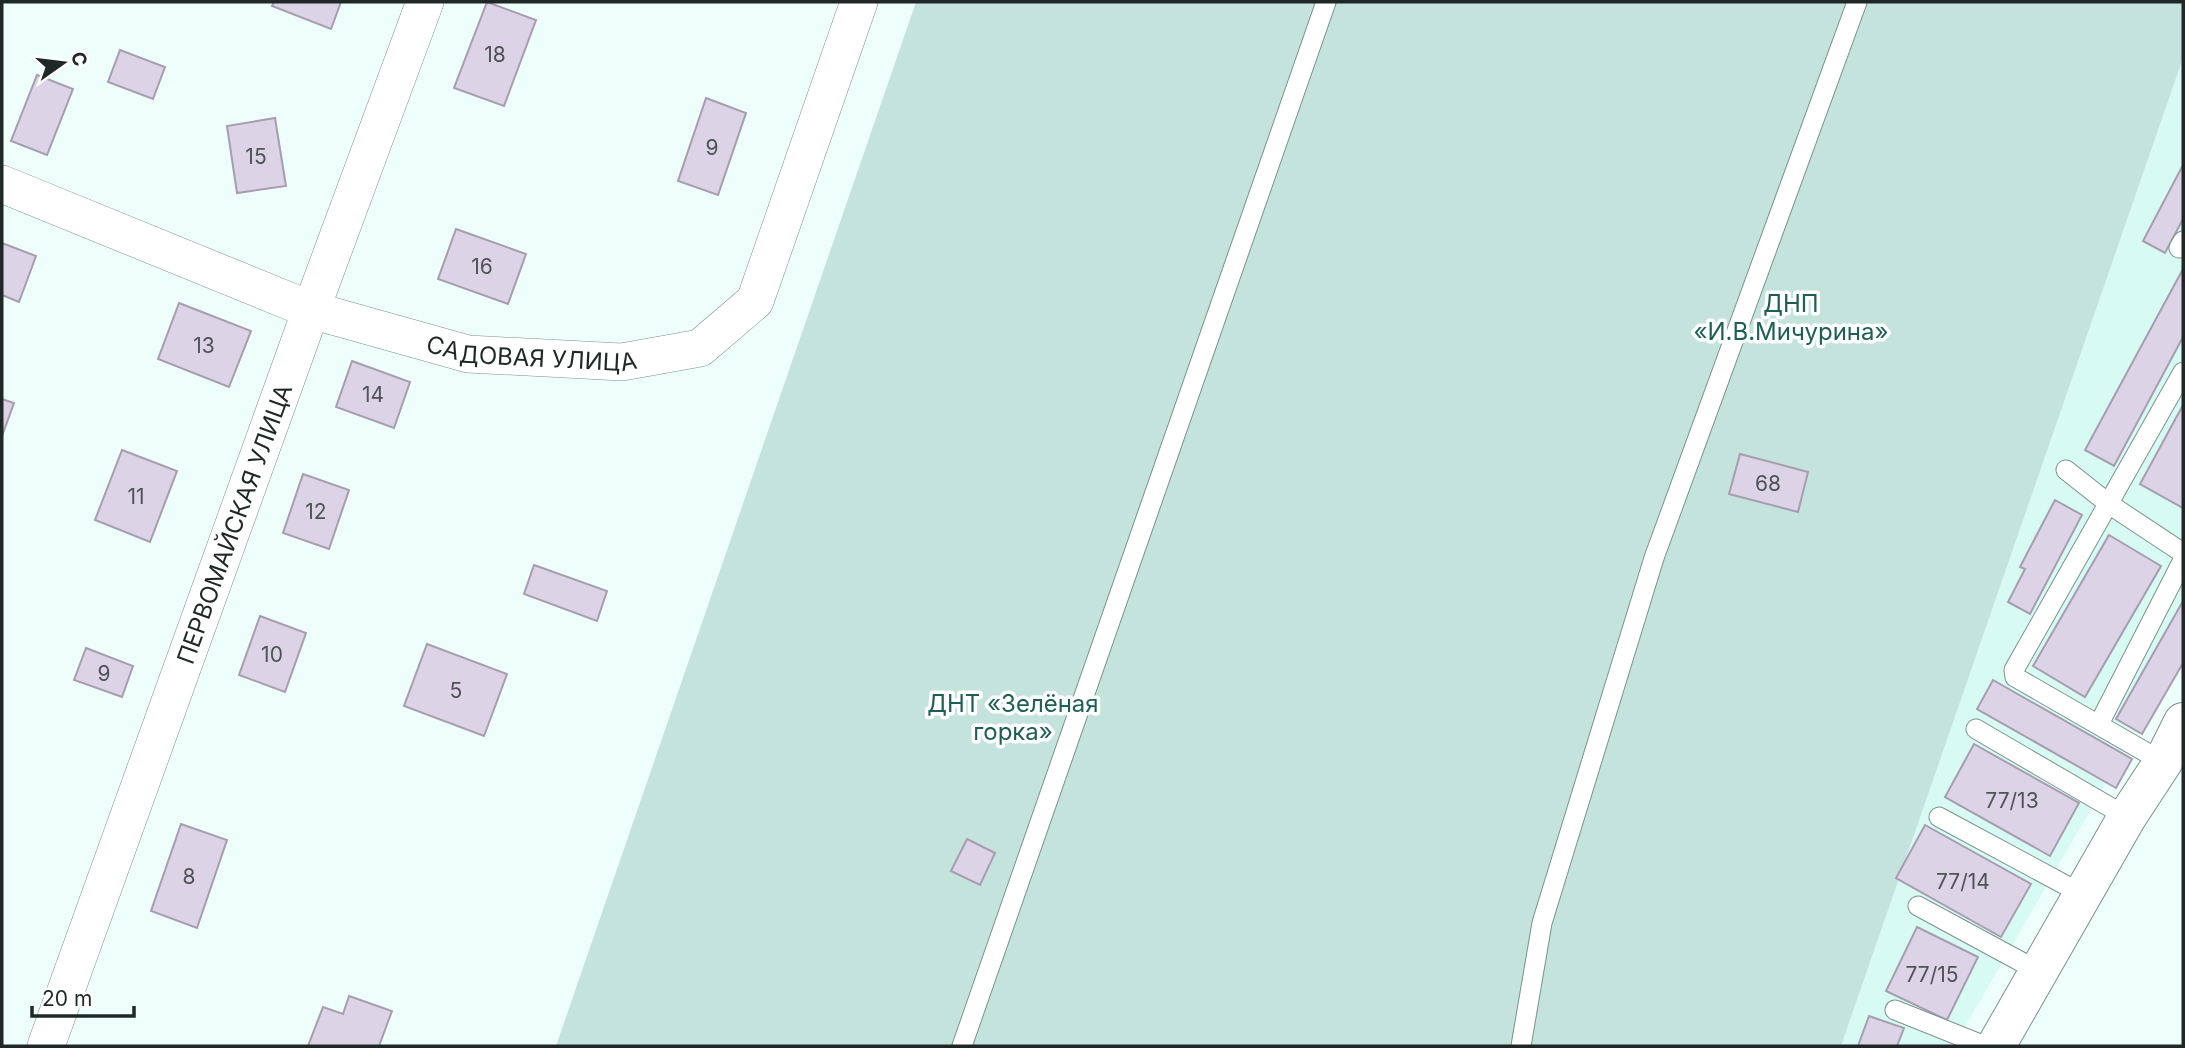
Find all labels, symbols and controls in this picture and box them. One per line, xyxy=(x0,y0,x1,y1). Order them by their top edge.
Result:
north arrow xyxy=(28,28,98,98)
house number: 18 xyxy=(484,42,506,67)
text: С xyxy=(66,49,92,69)
house number: 9 xyxy=(705,135,719,160)
house number: 15 xyxy=(245,144,267,169)
house number: 16 xyxy=(471,254,493,279)
park label: ДНП «И.В.Мичурина» xyxy=(1694,289,1889,346)
street label: САДОВАЯ УЛИЦА xyxy=(423,329,639,377)
house number: 13 xyxy=(193,333,215,358)
street label: ПЕРВОМАЙСКАЯ УЛИЦА xyxy=(170,380,298,668)
house number: 14 xyxy=(362,382,384,407)
house number: 68 xyxy=(1755,471,1781,496)
house number: 11 xyxy=(127,484,145,509)
house number: 12 xyxy=(305,499,327,524)
house number: 10 xyxy=(261,642,283,667)
house number: 9 xyxy=(97,661,111,686)
house number: 5 xyxy=(450,678,462,703)
park label: ДНТ «Зелёная горка» xyxy=(927,689,1099,746)
house number: 77/13 xyxy=(1985,788,2039,813)
house number: 8 xyxy=(183,864,196,889)
house number: 77/14 xyxy=(1936,869,1990,894)
house number: 77/15 xyxy=(1905,962,1959,987)
scale bar xyxy=(32,974,133,1018)
text: 20 m xyxy=(42,986,92,1011)

